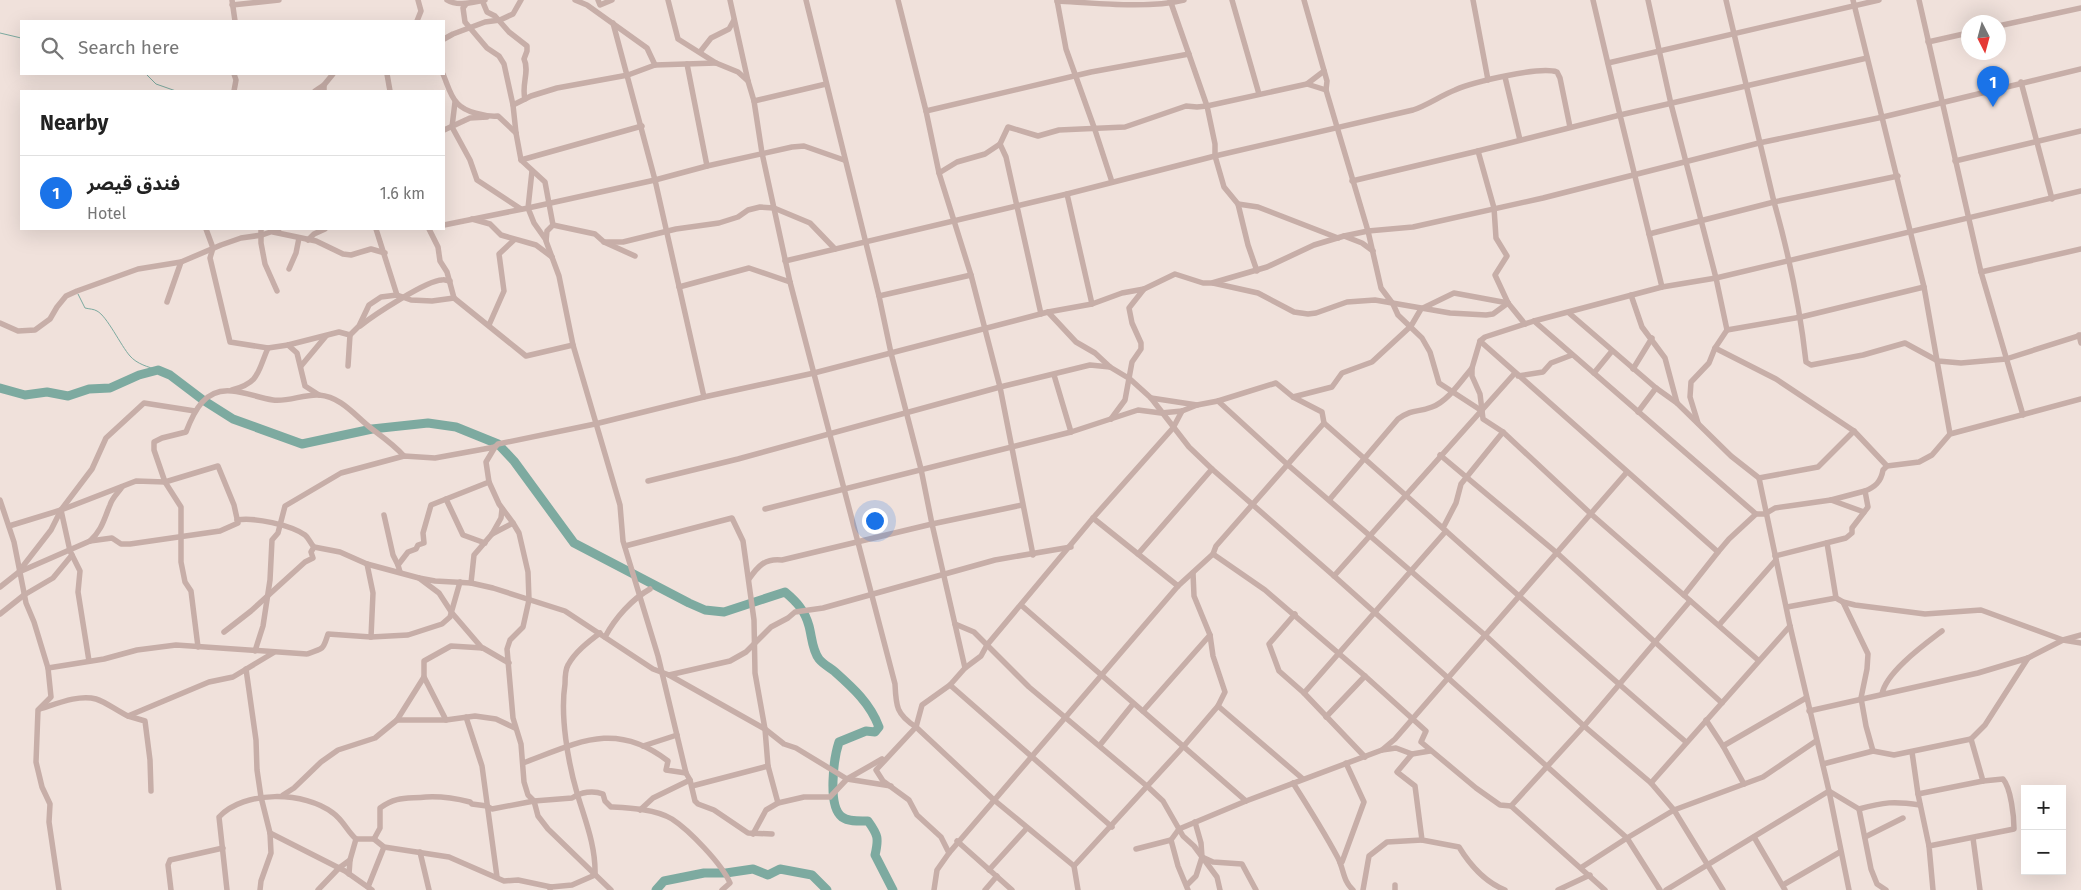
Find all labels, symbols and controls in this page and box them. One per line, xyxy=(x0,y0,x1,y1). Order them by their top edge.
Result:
north arrow xyxy=(1961,15,2006,60)
search box xyxy=(20,20,445,75)
icon: search xyxy=(38,34,66,62)
text: Search here xyxy=(78,36,179,59)
pin: 1 xyxy=(1977,66,2009,107)
text: Nearby xyxy=(40,110,108,136)
text: فندق قيصر xyxy=(87,172,180,195)
text: 1 xyxy=(52,184,60,203)
text: 1.6 km xyxy=(380,184,425,203)
text: Hotel xyxy=(87,204,126,223)
your location xyxy=(862,508,888,534)
map controls xyxy=(2021,785,2066,875)
button: + xyxy=(2021,785,2066,830)
button: − xyxy=(2021,830,2066,875)

